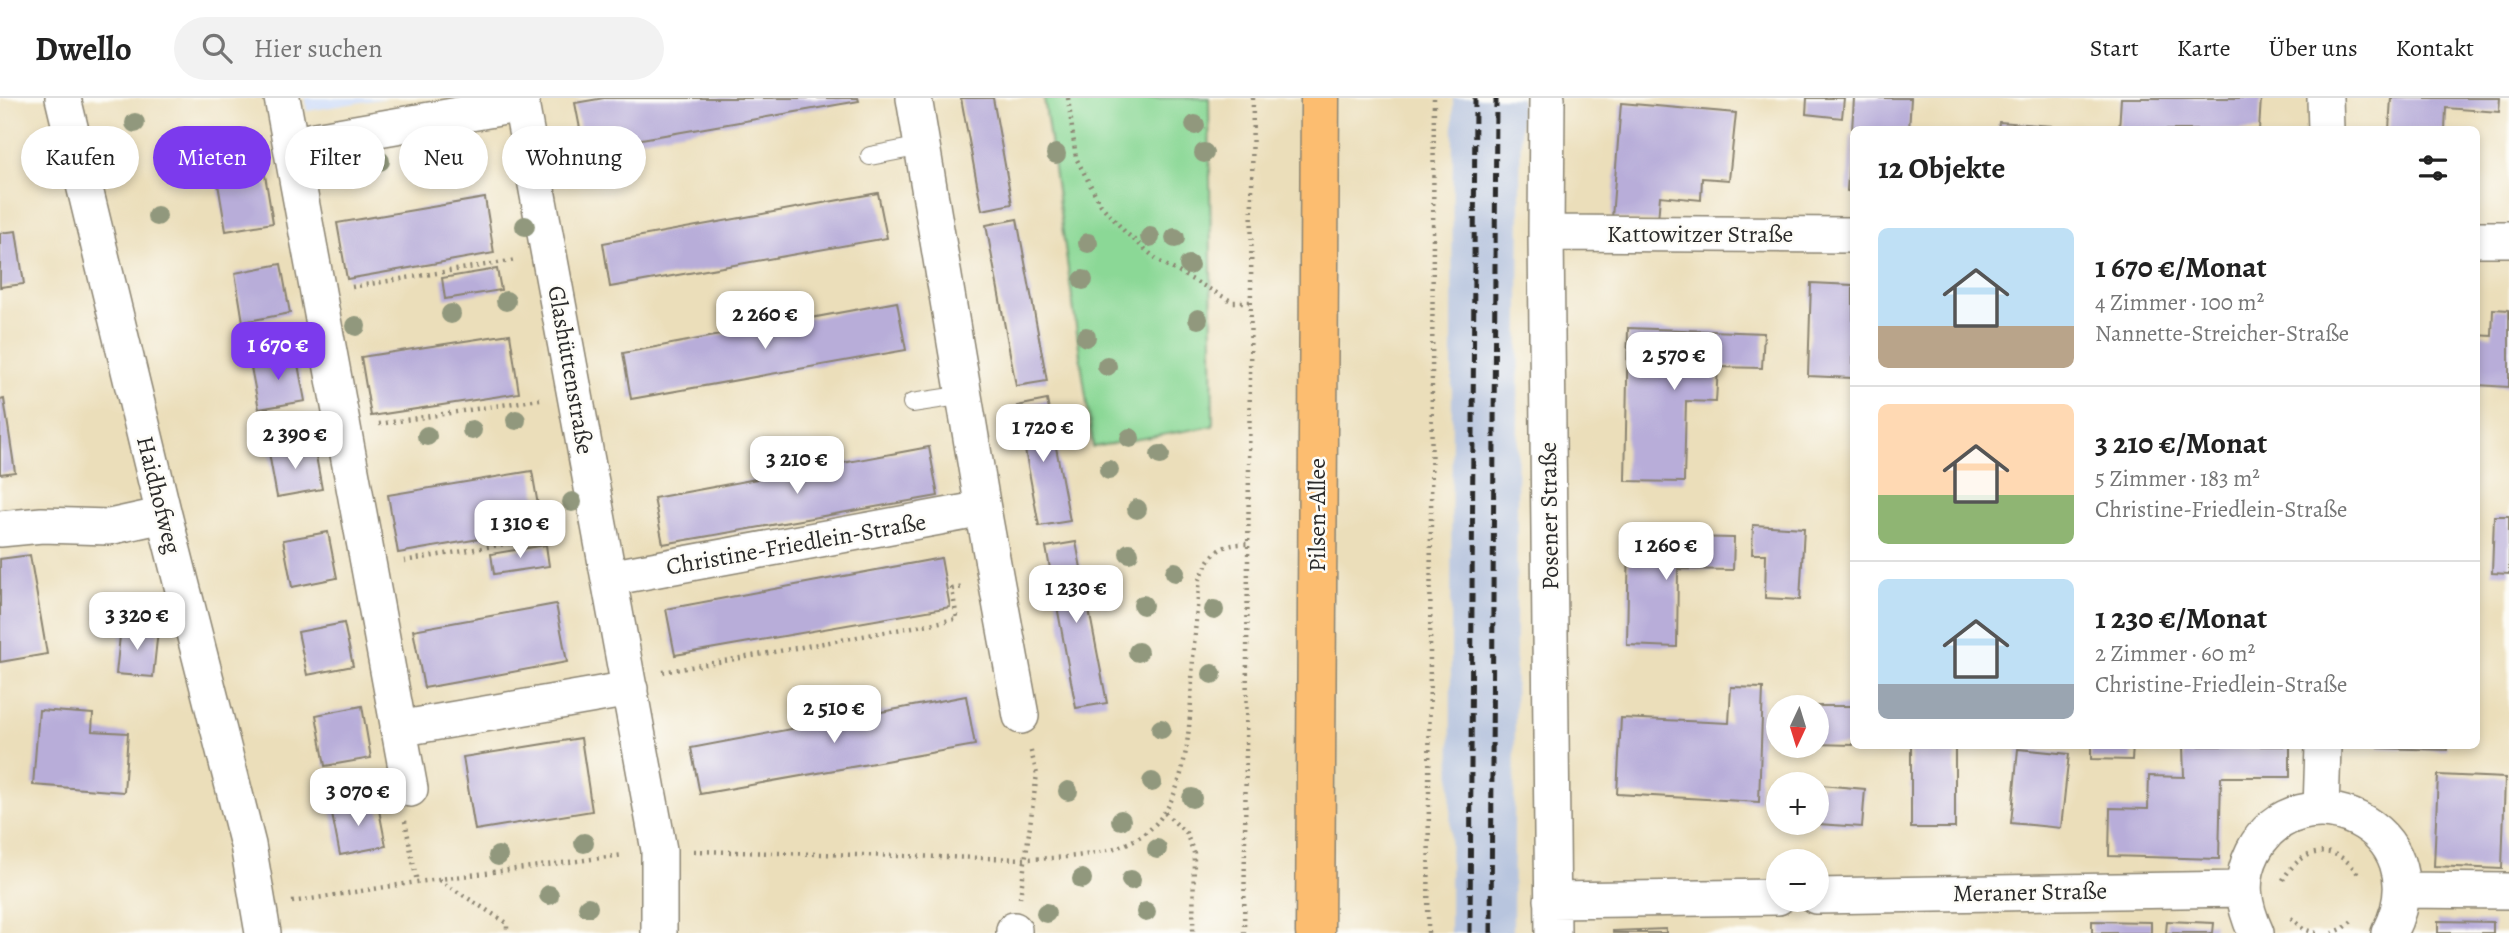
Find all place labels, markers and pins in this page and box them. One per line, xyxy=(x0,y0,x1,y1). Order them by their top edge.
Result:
pin: 2 260 € xyxy=(700,292,830,351)
pin: 1 670 € xyxy=(213,322,343,382)
pin: 2 570 € xyxy=(1609,332,1739,392)
pin: 1 720 € xyxy=(978,404,1108,464)
pin: 2 390 € xyxy=(230,412,360,471)
pin: 3 210 € xyxy=(732,436,862,496)
pin: 1 310 € xyxy=(455,500,585,560)
pin: 1 260 € xyxy=(1601,522,1731,582)
pin: 1 230 € xyxy=(1011,566,1141,625)
pin: 3 320 € xyxy=(72,592,202,652)
pin: 2 510 € xyxy=(769,686,899,745)
pin: 3 070 € xyxy=(293,768,423,828)

